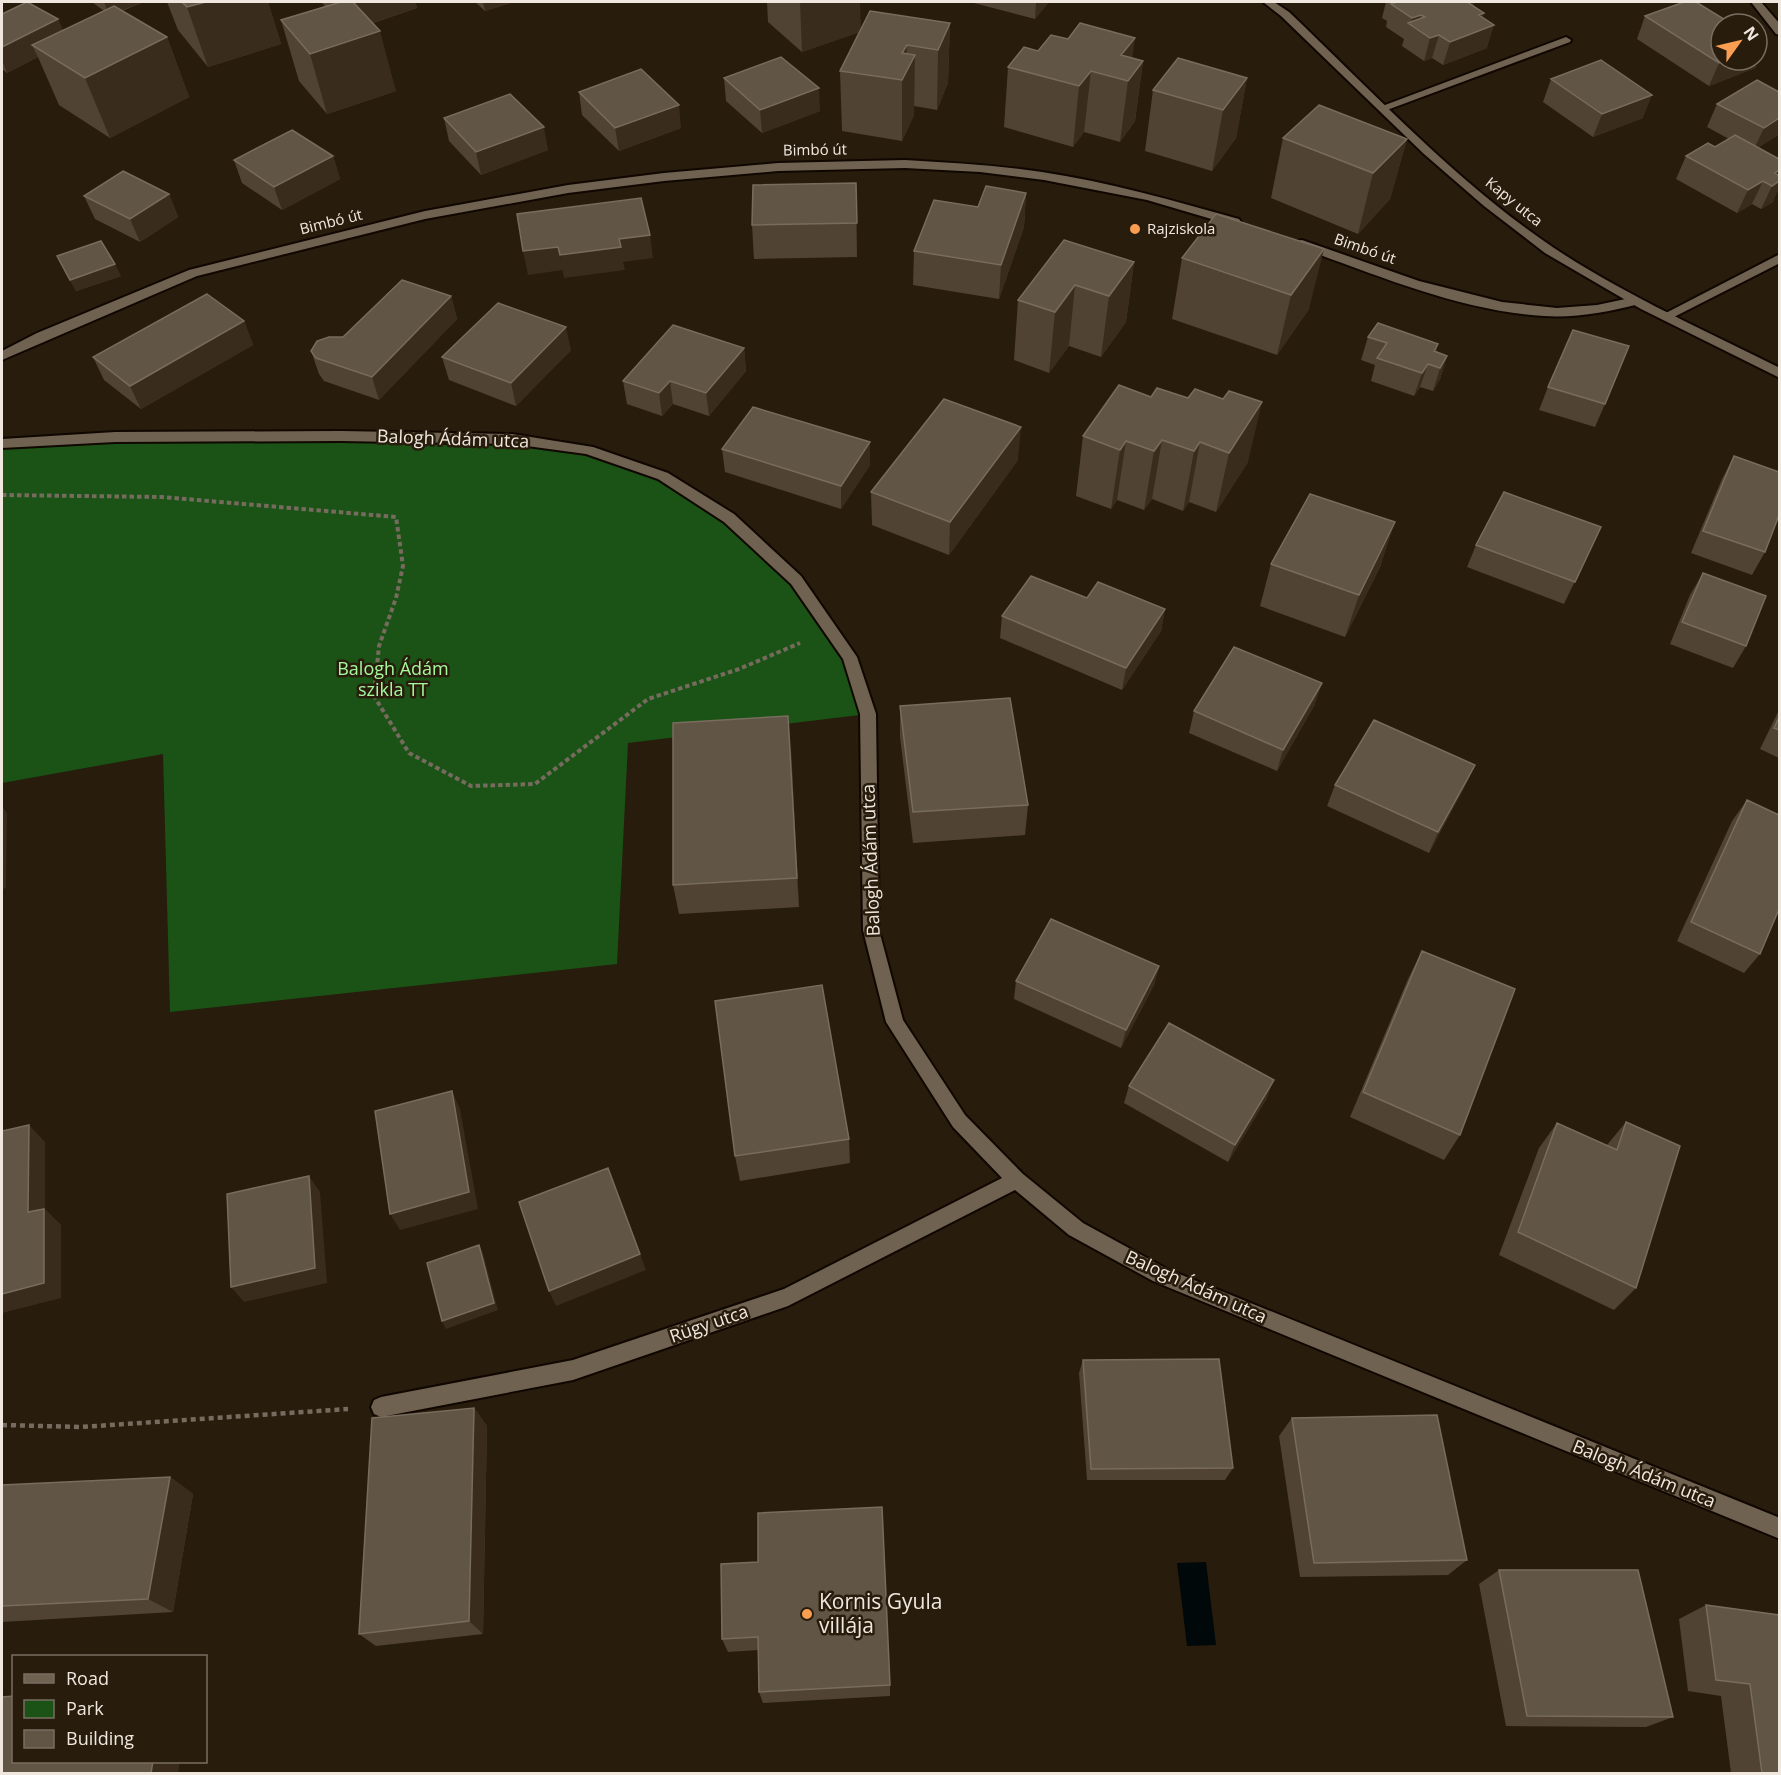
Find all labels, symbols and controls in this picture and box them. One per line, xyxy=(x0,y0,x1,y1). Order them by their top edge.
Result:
north arrow xyxy=(1709,12,1769,72)
text: N xyxy=(1739,22,1764,45)
street label: Bimbó út xyxy=(783,138,847,160)
street label: Kapy utca xyxy=(1482,172,1547,230)
street label: Bimbó út xyxy=(297,204,364,238)
place label: Rajziskola xyxy=(1147,218,1215,238)
marker: Rajziskola xyxy=(1128,222,1142,236)
street label: Bimbó út xyxy=(1332,228,1399,268)
street label: Balogh Ádám utca xyxy=(377,423,530,453)
park label: Balogh Ádám szikla TT xyxy=(337,656,449,701)
street label: Balogh Ádám utca xyxy=(855,784,885,937)
street label: Balogh Ádám utca xyxy=(1122,1244,1271,1328)
street label: Rügy utca xyxy=(666,1298,751,1348)
street label: Balogh Ádám utca xyxy=(1569,1433,1719,1513)
place label: Kornis Gyula villája xyxy=(819,1587,942,1639)
marker: Kornis Gyula villája xyxy=(800,1607,814,1621)
legend xyxy=(12,1655,207,1763)
text: Road xyxy=(66,1666,109,1690)
text: Park xyxy=(66,1696,104,1720)
text: Building xyxy=(66,1726,134,1750)

